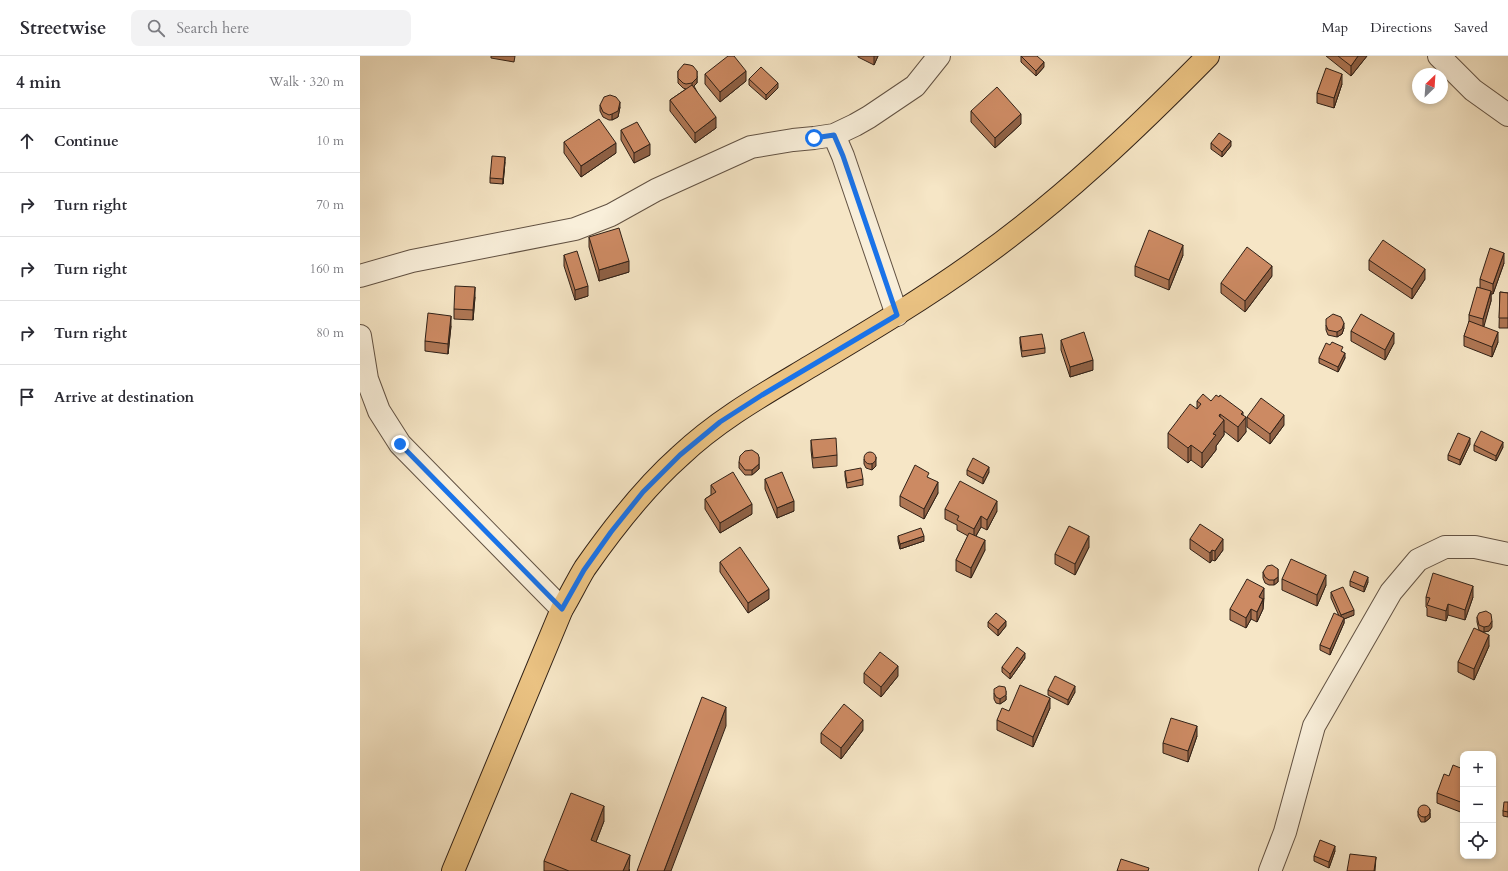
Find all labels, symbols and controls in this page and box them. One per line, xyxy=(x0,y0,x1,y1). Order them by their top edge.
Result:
search box xyxy=(131,10,411,46)
text: Streetwise xyxy=(20,15,107,41)
icon: search xyxy=(145,17,167,39)
text: Search here xyxy=(177,18,249,38)
text: Map xyxy=(1322,18,1348,37)
text: Directions xyxy=(1370,18,1432,37)
text: Saved xyxy=(1454,18,1488,37)
north arrow xyxy=(1412,68,1448,104)
text: 4 min xyxy=(16,71,61,94)
text: Walk · 320 m xyxy=(269,73,344,91)
route start xyxy=(805,129,823,147)
icon: ahead xyxy=(16,130,38,152)
text: Continue xyxy=(54,131,119,151)
text: 10 m xyxy=(316,132,344,150)
icon: right xyxy=(16,194,38,216)
text: Turn right xyxy=(54,195,127,215)
text: 70 m xyxy=(316,196,344,214)
icon: right xyxy=(16,258,38,280)
text: Turn right xyxy=(54,259,127,279)
text: 160 m xyxy=(310,260,344,278)
icon: right xyxy=(16,322,38,344)
text: Turn right xyxy=(54,323,127,343)
text: 80 m xyxy=(316,324,344,342)
icon: arrive xyxy=(16,386,38,408)
text: Arrive at destination xyxy=(54,387,194,407)
route end xyxy=(391,435,409,453)
map controls xyxy=(1460,751,1496,859)
button: + xyxy=(1460,751,1496,787)
button: − xyxy=(1460,787,1496,823)
button: locate xyxy=(1460,823,1496,859)

